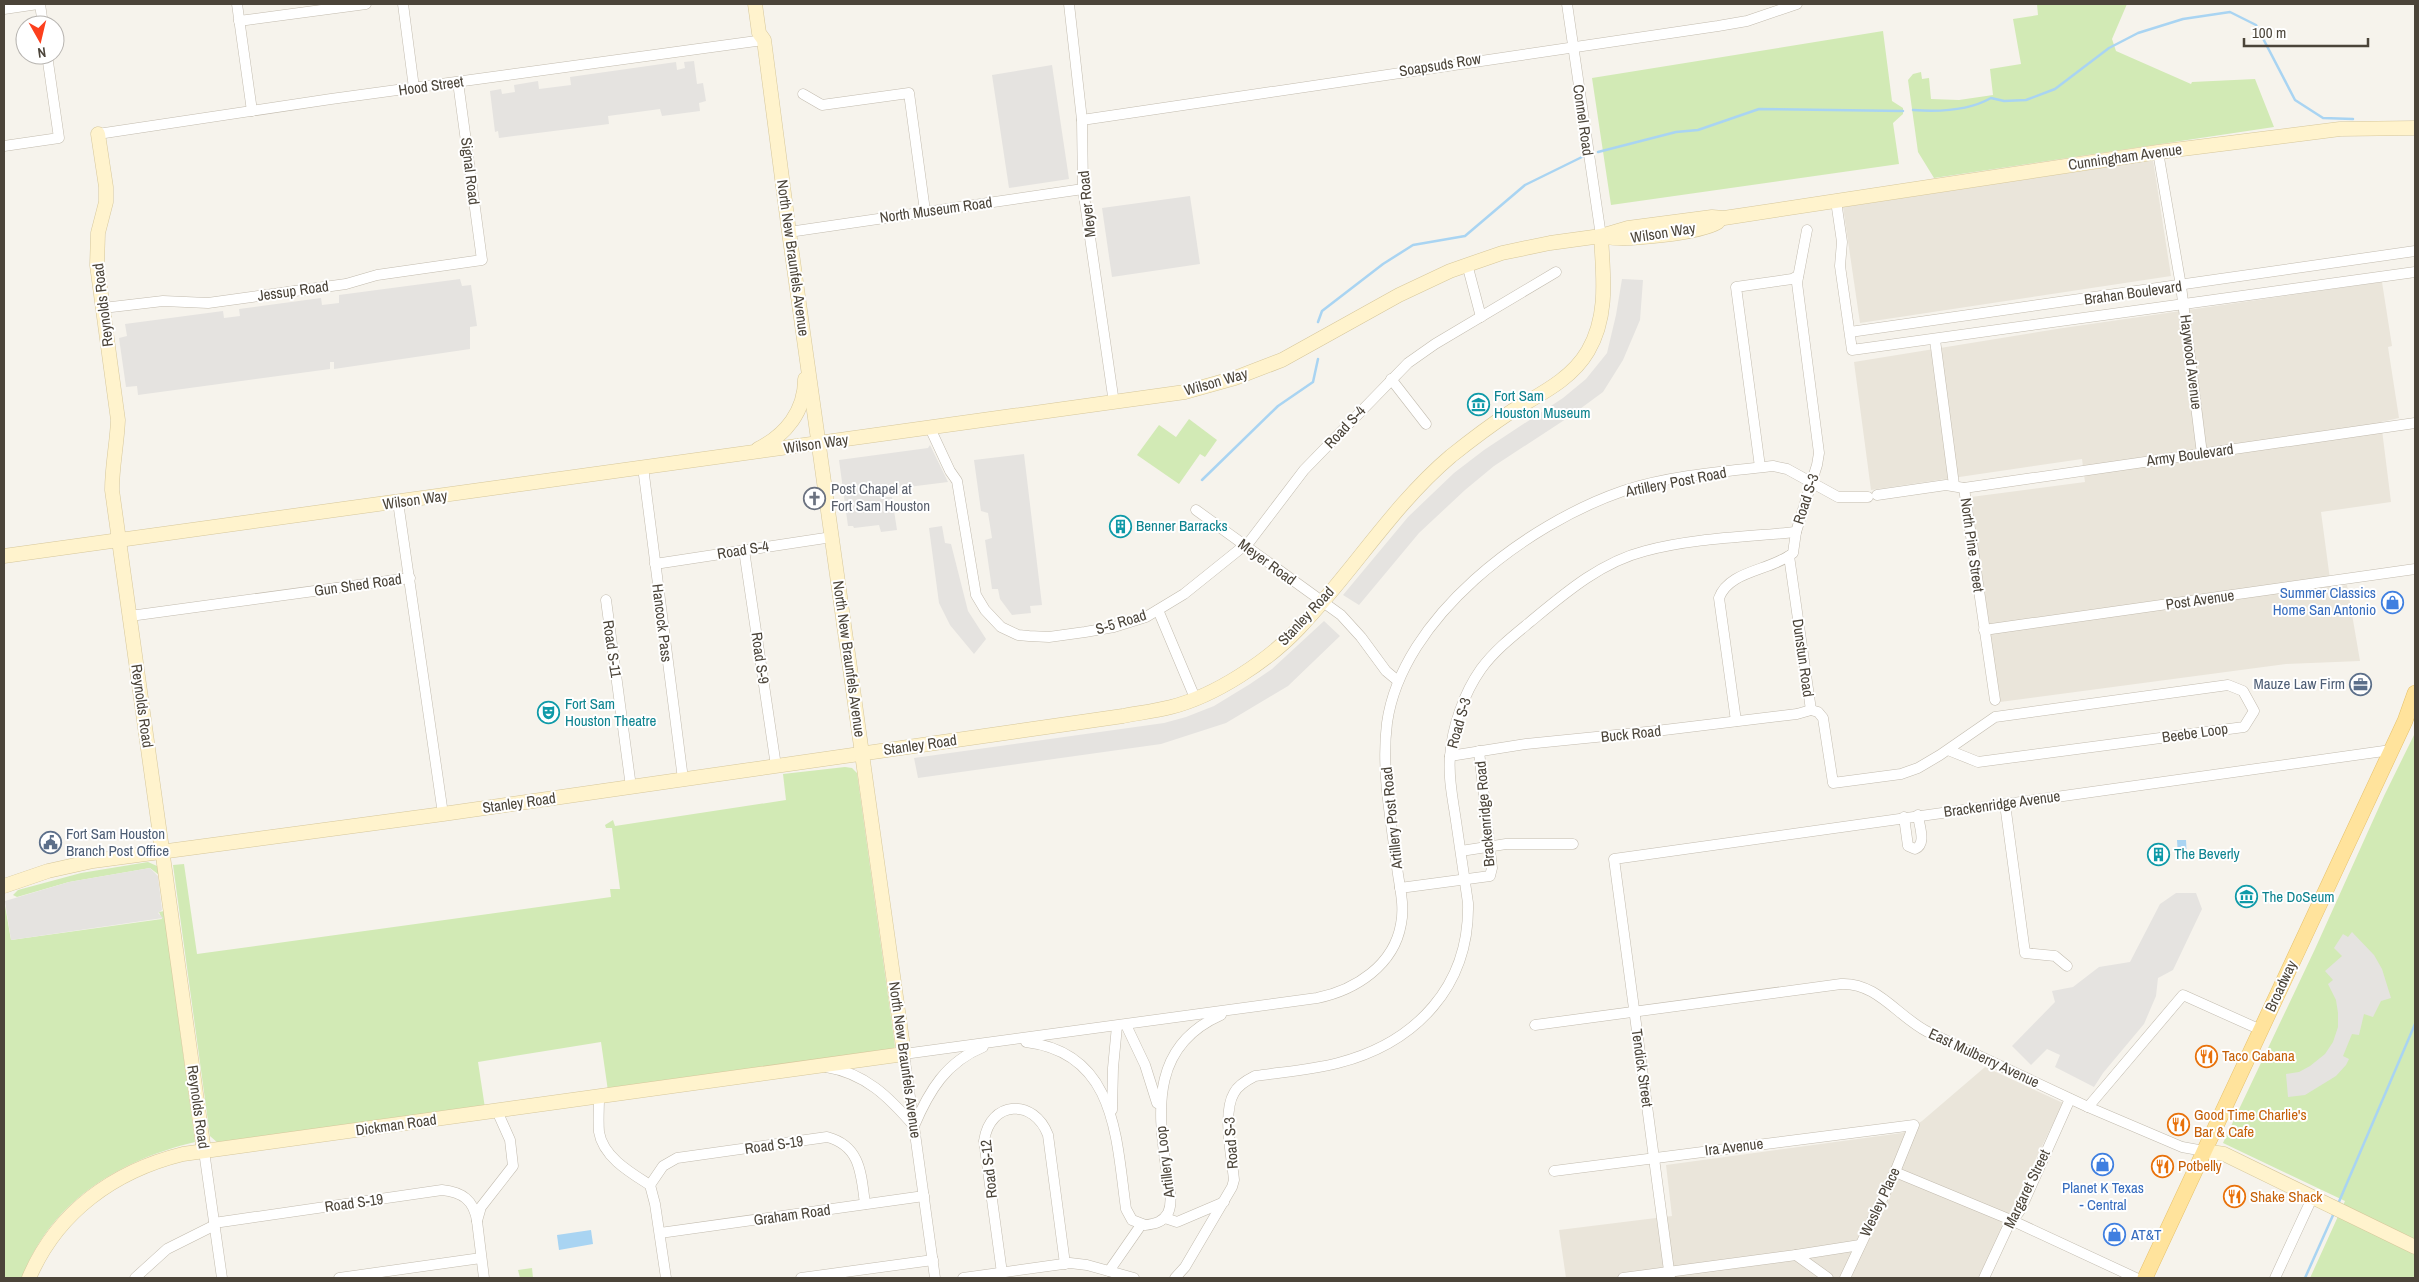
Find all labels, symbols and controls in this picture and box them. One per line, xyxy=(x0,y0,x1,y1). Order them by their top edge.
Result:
north arrow xyxy=(15,15,65,65)
scale bar xyxy=(2244,15,2368,47)
text: 100 m xyxy=(2252,22,2286,43)
text: N xyxy=(36,43,47,62)
street label: Soapsuds Row xyxy=(1397,48,1483,81)
street label: Hood Street xyxy=(397,70,465,100)
street label: Connel Road xyxy=(1568,83,1599,157)
street label: Signal Road xyxy=(456,136,485,206)
street label: Cunningham Avenue xyxy=(2067,138,2183,175)
street label: Meyer Road xyxy=(1073,170,1100,238)
street label: North New Braunfels Avenue xyxy=(772,178,815,338)
street label: North Museum Road xyxy=(878,191,994,228)
street label: Wilson Way xyxy=(1629,217,1698,248)
street label: Reynolds Road xyxy=(87,262,118,348)
street label: Jessup Road xyxy=(256,275,330,306)
street label: Brahan Boulevard xyxy=(2083,275,2183,310)
street label: Haywood Avenue xyxy=(2175,313,2208,411)
street label: Wilson Way xyxy=(1182,362,1251,401)
place label: Fort Sam Houston Museum xyxy=(1494,385,1590,423)
museum icon: Fort Sam Houston Museum xyxy=(1466,393,1490,417)
street label: Road S-4 xyxy=(1319,400,1370,453)
street label: Wilson Way xyxy=(782,428,850,458)
street label: Army Boulevard xyxy=(2144,438,2235,471)
street label: Artillery Post Road xyxy=(1623,461,1728,502)
street label: Road S-3 xyxy=(1788,471,1824,527)
place label: Post Chapel at Fort Sam Houston xyxy=(831,478,930,516)
street label: Wilson Way xyxy=(381,484,449,514)
church icon: Post Chapel at Fort Sam Houston xyxy=(803,486,827,510)
street label: North Pine Street xyxy=(1955,496,1990,594)
building icon: Benner Barracks xyxy=(1108,514,1132,538)
place label: Benner Barracks xyxy=(1136,515,1228,536)
street label: Meyer Road xyxy=(1234,533,1301,590)
street label: Road S-4 xyxy=(716,535,770,564)
street label: Gun Shed Road xyxy=(313,568,403,601)
street label: North New Braunfels Avenue xyxy=(828,579,871,739)
street label: Stanley Road xyxy=(1273,581,1338,650)
place label: Summer Classics Home San Antonio xyxy=(2273,582,2376,620)
street label: Hancock Pass xyxy=(647,583,678,663)
street label: Post Avenue xyxy=(2164,584,2236,615)
shop icon: Summer Classics Home San Antonio xyxy=(2380,590,2404,614)
street label: S-5 Road xyxy=(1093,604,1149,639)
street label: Dunstun Road xyxy=(1788,618,1819,698)
street label: Road S-11 xyxy=(598,619,627,679)
street label: Road S-9 xyxy=(746,631,775,685)
street label: Reynolds Road xyxy=(126,663,159,749)
office icon: Mauze Law Firm xyxy=(2349,672,2373,696)
place label: Mauze Law Firm xyxy=(2253,673,2345,694)
place label: Fort Sam Houston Theatre xyxy=(565,693,657,731)
street label: Road S-3 xyxy=(1441,695,1476,751)
theatre icon: Fort Sam Houston Theatre xyxy=(537,701,561,725)
street label: Beebe Loop xyxy=(2161,717,2229,748)
street label: Buck Road xyxy=(1600,720,1662,747)
street label: Stanley Road xyxy=(882,729,958,760)
street label: Brackenridge Road xyxy=(1469,760,1500,868)
street label: Artillery Post Road xyxy=(1376,766,1407,871)
street label: Brackenridge Avenue xyxy=(1942,785,2062,822)
street label: Stanley Road xyxy=(481,787,557,818)
place label: Fort Sam Houston Branch Post Office xyxy=(66,823,169,861)
public building icon: Fort Sam Houston Branch Post Office xyxy=(38,831,62,855)
building icon: The Beverly xyxy=(2146,842,2170,866)
place label: The Beverly xyxy=(2174,843,2240,864)
museum icon: The DoSeum xyxy=(2234,885,2258,909)
place label: The DoSeum xyxy=(2262,886,2334,907)
street label: Broadway xyxy=(2259,956,2302,1015)
street label: North New Braunfels Avenue xyxy=(884,980,927,1140)
street label: East Mulberry Avenue xyxy=(1925,1023,2043,1093)
street label: Tendick Street xyxy=(1627,1028,1658,1109)
restaurant icon: Taco Cabana xyxy=(2194,1044,2218,1068)
place label: Taco Cabana xyxy=(2222,1045,2295,1066)
street label: Reynolds Road xyxy=(182,1064,215,1150)
place label: Good Time Charlie's Bar & Cafe xyxy=(2194,1104,2307,1142)
street label: Dickman Road xyxy=(354,1108,438,1141)
restaurant icon: Good Time Charlie's Bar & Cafe xyxy=(2166,1112,2190,1136)
street label: Road S-3 xyxy=(1218,1116,1243,1170)
street label: Artillery Loop xyxy=(1150,1125,1179,1200)
street label: Road S-19 xyxy=(743,1130,805,1159)
street label: Ira Avenue xyxy=(1704,1132,1764,1160)
street label: Road S-12 xyxy=(975,1139,1002,1199)
street label: Margaret Street xyxy=(1998,1145,2055,1232)
shop icon: Planet K Texas - Central xyxy=(2091,1153,2115,1177)
restaurant icon: Potbelly xyxy=(2150,1154,2174,1178)
place label: Potbelly xyxy=(2178,1155,2223,1176)
street label: Wesley Place xyxy=(1854,1164,1905,1240)
place label: Planet K Texas - Central xyxy=(2062,1177,2144,1215)
restaurant icon: Shake Shack xyxy=(2222,1185,2246,1209)
place label: Shake Shack xyxy=(2250,1186,2323,1207)
street label: Road S-19 xyxy=(323,1188,385,1217)
street label: Graham Road xyxy=(752,1199,832,1230)
shop icon: AT&T xyxy=(2103,1223,2127,1247)
place label: AT&T xyxy=(2130,1224,2162,1245)

